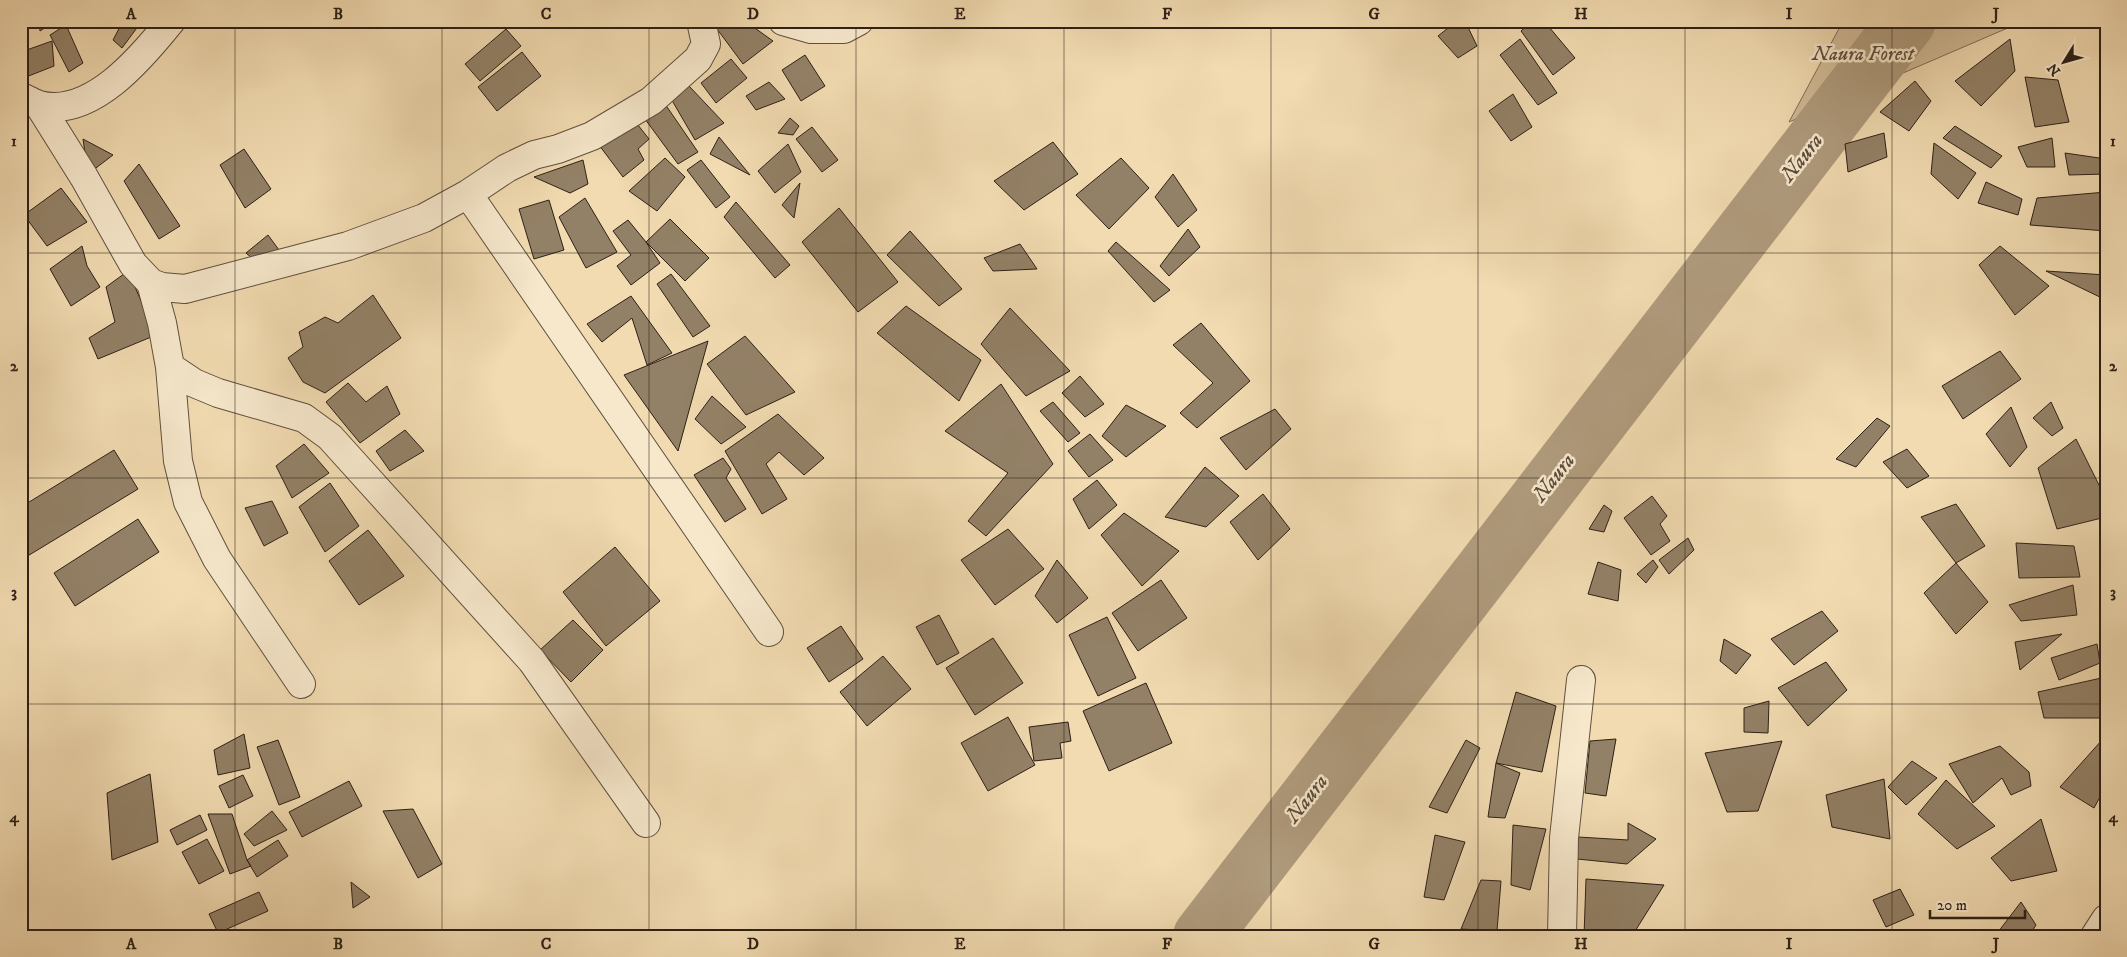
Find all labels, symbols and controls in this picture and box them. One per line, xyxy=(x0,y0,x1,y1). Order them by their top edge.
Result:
text: A xyxy=(125,4,137,24)
text: B xyxy=(333,4,343,24)
text: C xyxy=(541,4,551,24)
text: D xyxy=(747,4,759,24)
text: E xyxy=(954,4,966,24)
text: F xyxy=(1162,4,1172,24)
text: G xyxy=(1368,4,1380,24)
text: H xyxy=(1574,4,1588,24)
text: I xyxy=(1786,4,1793,24)
text: J xyxy=(1991,4,2000,24)
north arrow xyxy=(2040,38,2090,88)
park label: Naura Forest xyxy=(1811,42,1916,67)
text: N xyxy=(2043,59,2065,79)
water label: Naura xyxy=(1774,129,1829,188)
text: 1 xyxy=(11,131,17,151)
text: 1 xyxy=(2110,131,2116,151)
text: 2 xyxy=(10,356,19,376)
text: 2 xyxy=(2109,356,2118,376)
water label: Naura xyxy=(1526,449,1581,508)
text: 3 xyxy=(11,582,17,602)
text: 3 xyxy=(2110,582,2116,602)
water label: Naura xyxy=(1279,770,1334,829)
text: 4 xyxy=(8,807,19,827)
text: 4 xyxy=(2107,807,2118,827)
scale bar xyxy=(1930,887,2024,919)
text: 20 m xyxy=(1937,896,1967,915)
text: A xyxy=(125,934,137,954)
text: B xyxy=(333,934,343,954)
text: C xyxy=(541,934,551,954)
text: D xyxy=(747,934,759,954)
text: E xyxy=(954,934,966,954)
text: F xyxy=(1162,934,1172,954)
text: G xyxy=(1368,934,1380,954)
text: H xyxy=(1574,934,1588,954)
text: I xyxy=(1786,934,1793,954)
text: J xyxy=(1991,934,2000,954)

